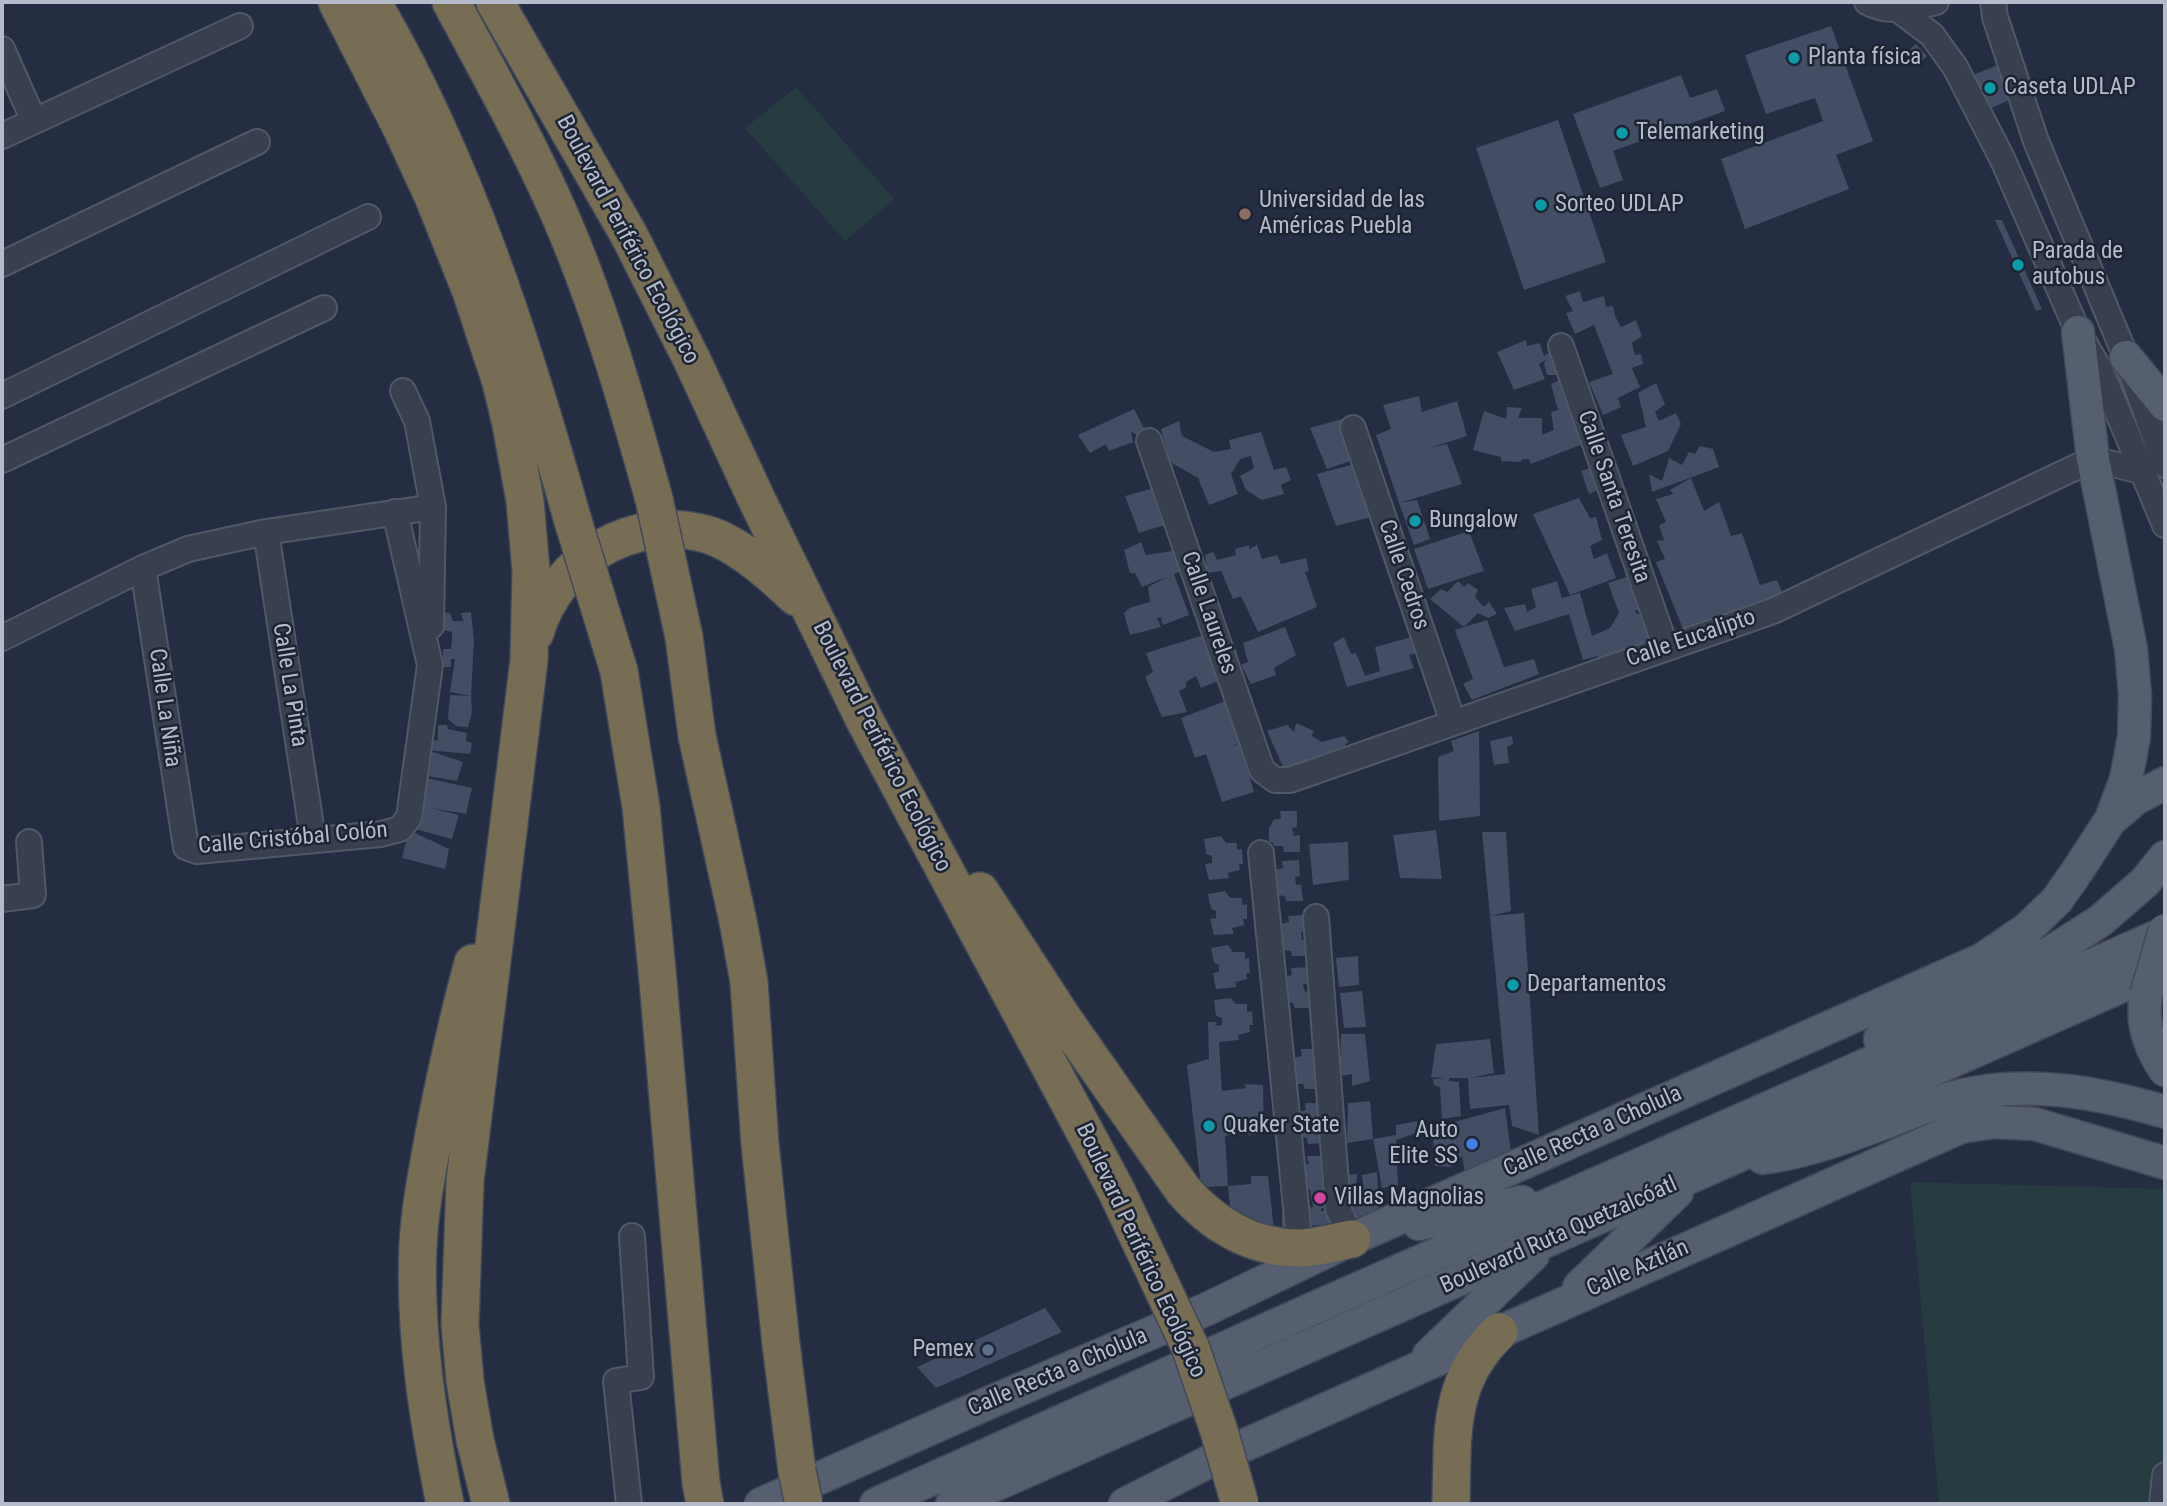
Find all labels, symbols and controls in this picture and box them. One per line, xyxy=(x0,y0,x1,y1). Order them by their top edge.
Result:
place label: Planta física xyxy=(1808,44,1921,72)
marker: Planta física xyxy=(1786,50,1802,66)
place label: Caseta UDLAP xyxy=(2004,74,2136,102)
marker: Caseta UDLAP xyxy=(1982,80,1998,96)
street label: Boulevard Periférico Ecológico xyxy=(550,111,704,369)
place label: Telemarketing xyxy=(1636,119,1765,147)
marker: Telemarketing xyxy=(1614,125,1630,141)
place label: Universidad de las Américas Puebla xyxy=(1259,187,1425,241)
place label: Sorteo UDLAP xyxy=(1555,191,1684,219)
marker: Sorteo UDLAP xyxy=(1533,197,1549,213)
marker: Universidad de las Américas Puebla xyxy=(1237,206,1253,222)
place label: Parada de autobus xyxy=(2032,238,2123,292)
marker: Parada de autobus xyxy=(2010,257,2026,273)
street label: Calle Santa Teresita xyxy=(1571,407,1655,587)
place label: Bungalow xyxy=(1429,507,1518,535)
marker: Bungalow xyxy=(1407,513,1423,529)
street label: Calle Cedros xyxy=(1371,516,1435,634)
street label: Calle Laureles xyxy=(1174,548,1242,678)
street label: Calle Eucalipto xyxy=(1623,604,1759,674)
street label: Boulevard Periférico Ecológico xyxy=(806,617,956,877)
street label: Calle La Pinta xyxy=(266,621,312,749)
street label: Calle La Niña xyxy=(142,647,186,769)
street label: Calle Cristóbal Colón xyxy=(197,817,389,861)
place label: Departamentos xyxy=(1527,971,1667,999)
marker: Departamentos xyxy=(1505,977,1521,993)
street label: Calle Recta a Cholula xyxy=(1500,1080,1686,1184)
place label: Quaker State xyxy=(1223,1112,1340,1140)
place label: Auto Elite SS xyxy=(1389,1117,1458,1171)
marker: Quaker State xyxy=(1201,1118,1217,1134)
street label: Boulevard Periférico Ecológico xyxy=(1069,1119,1211,1383)
marker: Auto Elite SS xyxy=(1464,1136,1480,1152)
street label: Boulevard Ruta Quetzalcóatl xyxy=(1436,1171,1682,1301)
place label: Villas Magnolias xyxy=(1334,1184,1484,1212)
marker: Villas Magnolias xyxy=(1312,1190,1328,1206)
street label: Calle Aztlán xyxy=(1583,1234,1693,1304)
street label: Calle Recta a Cholula xyxy=(964,1323,1152,1423)
place label: Pemex xyxy=(912,1336,974,1364)
marker: Pemex xyxy=(980,1342,996,1358)

